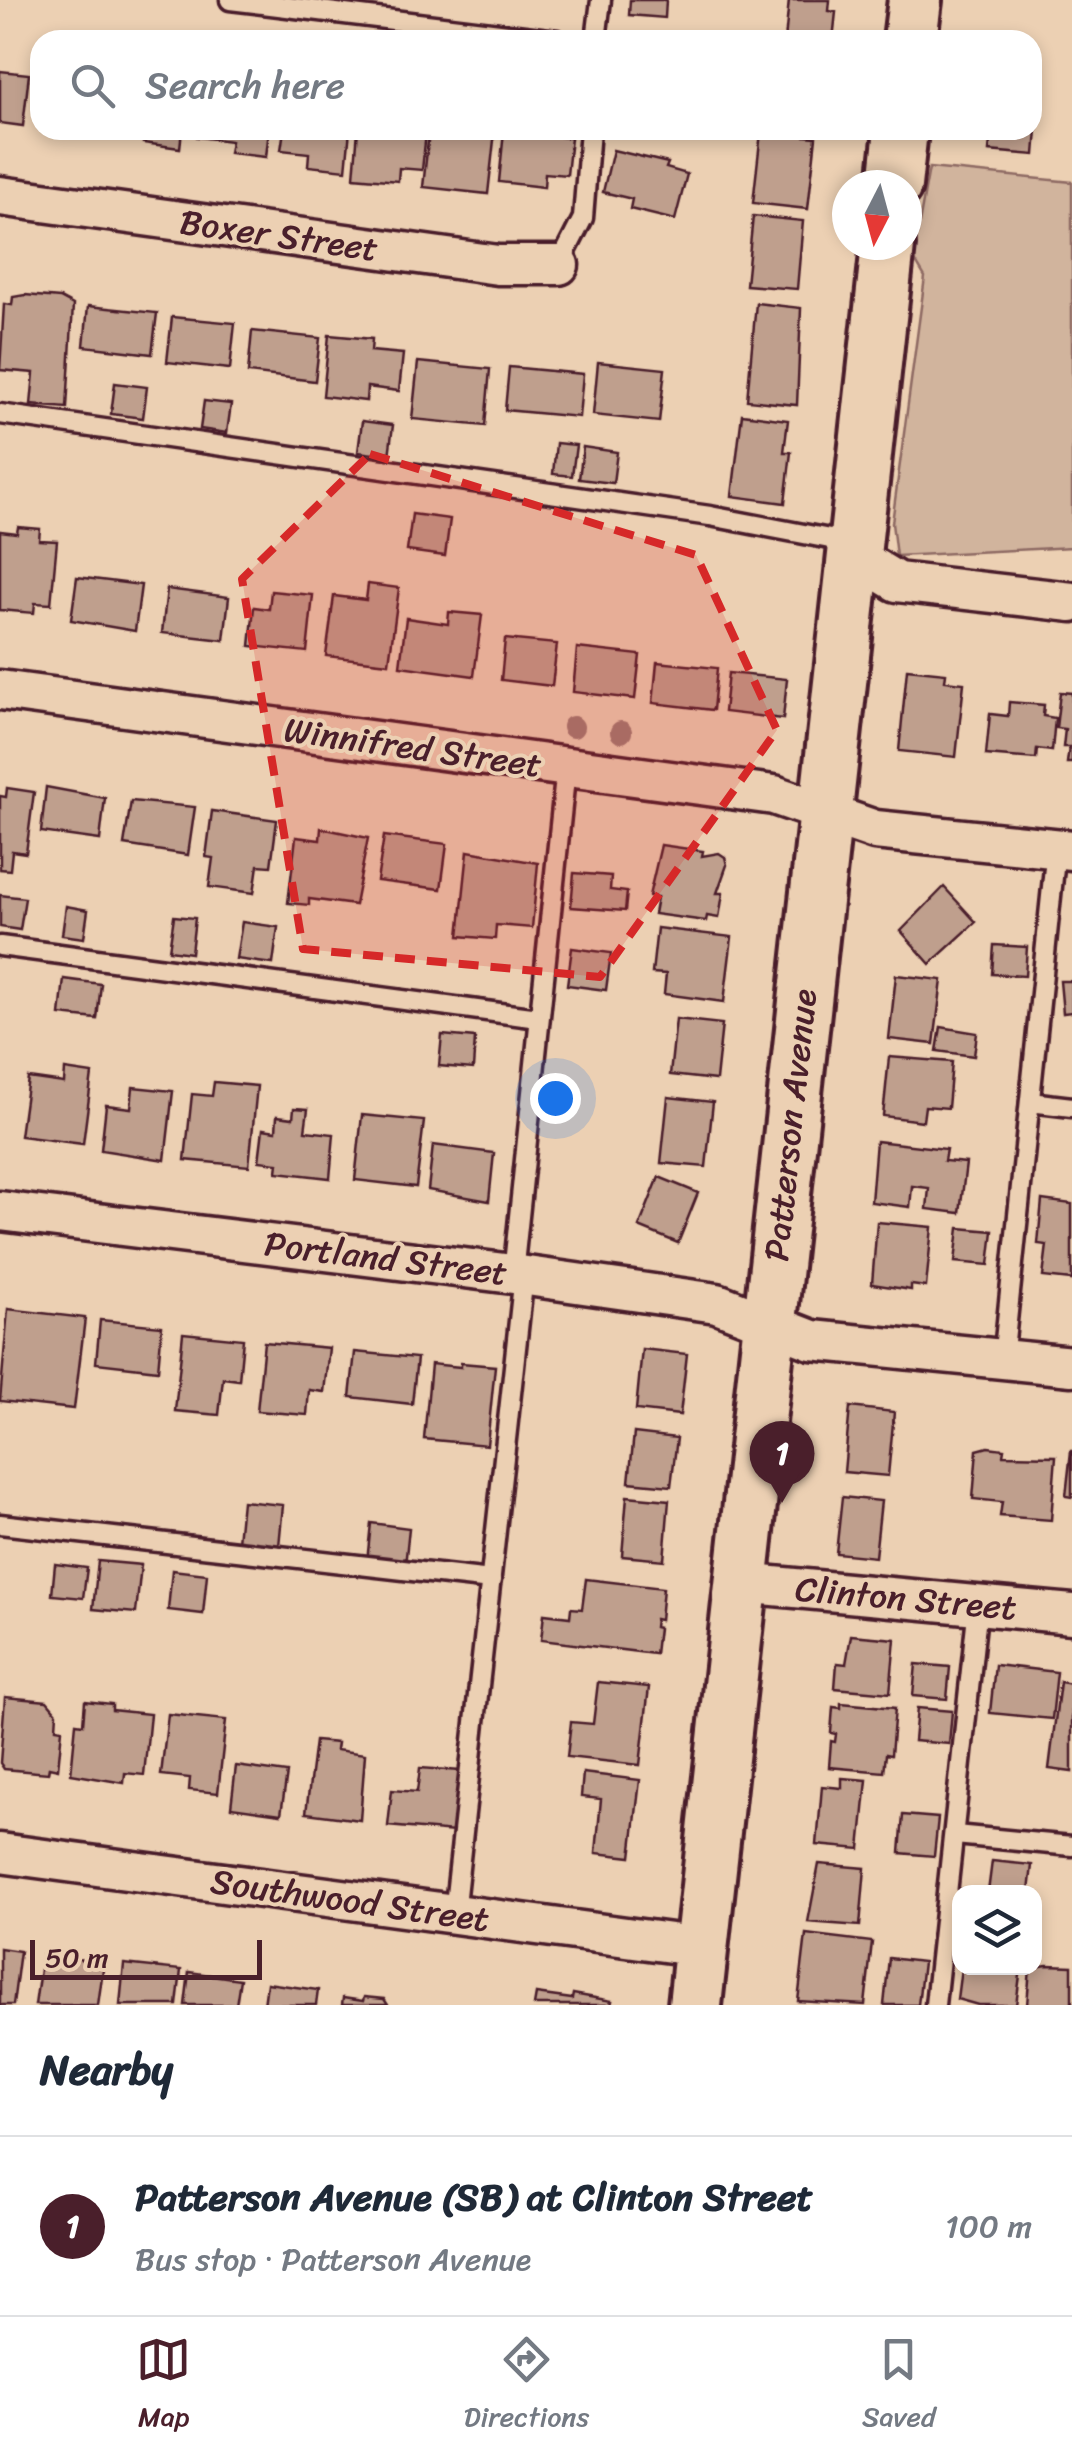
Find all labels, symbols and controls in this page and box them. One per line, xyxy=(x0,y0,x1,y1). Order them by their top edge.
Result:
search box xyxy=(30,30,1042,140)
text: Search here xyxy=(145,52,345,119)
icon: search xyxy=(65,58,120,113)
north arrow xyxy=(832,170,922,260)
street label: Boxer Street xyxy=(176,190,382,280)
street label: Winnifred Street xyxy=(280,698,546,796)
street label: Patterson Avenue xyxy=(745,986,835,1264)
your location xyxy=(530,1073,581,1124)
street label: Portland Street xyxy=(261,1212,511,1304)
pin: 1 xyxy=(750,1420,814,1503)
street label: Clinton Street xyxy=(793,1557,1019,1639)
street label: Southwood Street xyxy=(207,1850,493,1950)
map controls xyxy=(952,1885,1042,1975)
button: layers xyxy=(952,1885,1042,1975)
text: 50 m xyxy=(45,1933,109,1982)
scale bar xyxy=(30,1935,262,1980)
text: Nearby xyxy=(40,2033,173,2107)
text: Patterson Avenue (SB) at Clinton Street xyxy=(135,2164,813,2231)
text: 1 xyxy=(66,2198,79,2255)
text: 100 m xyxy=(945,2198,1032,2255)
text: Bus stop · Patterson Avenue xyxy=(135,2231,531,2288)
tab: Map xyxy=(136,2332,191,2441)
tab: Directions xyxy=(464,2332,589,2441)
tab: Saved xyxy=(862,2332,936,2441)

